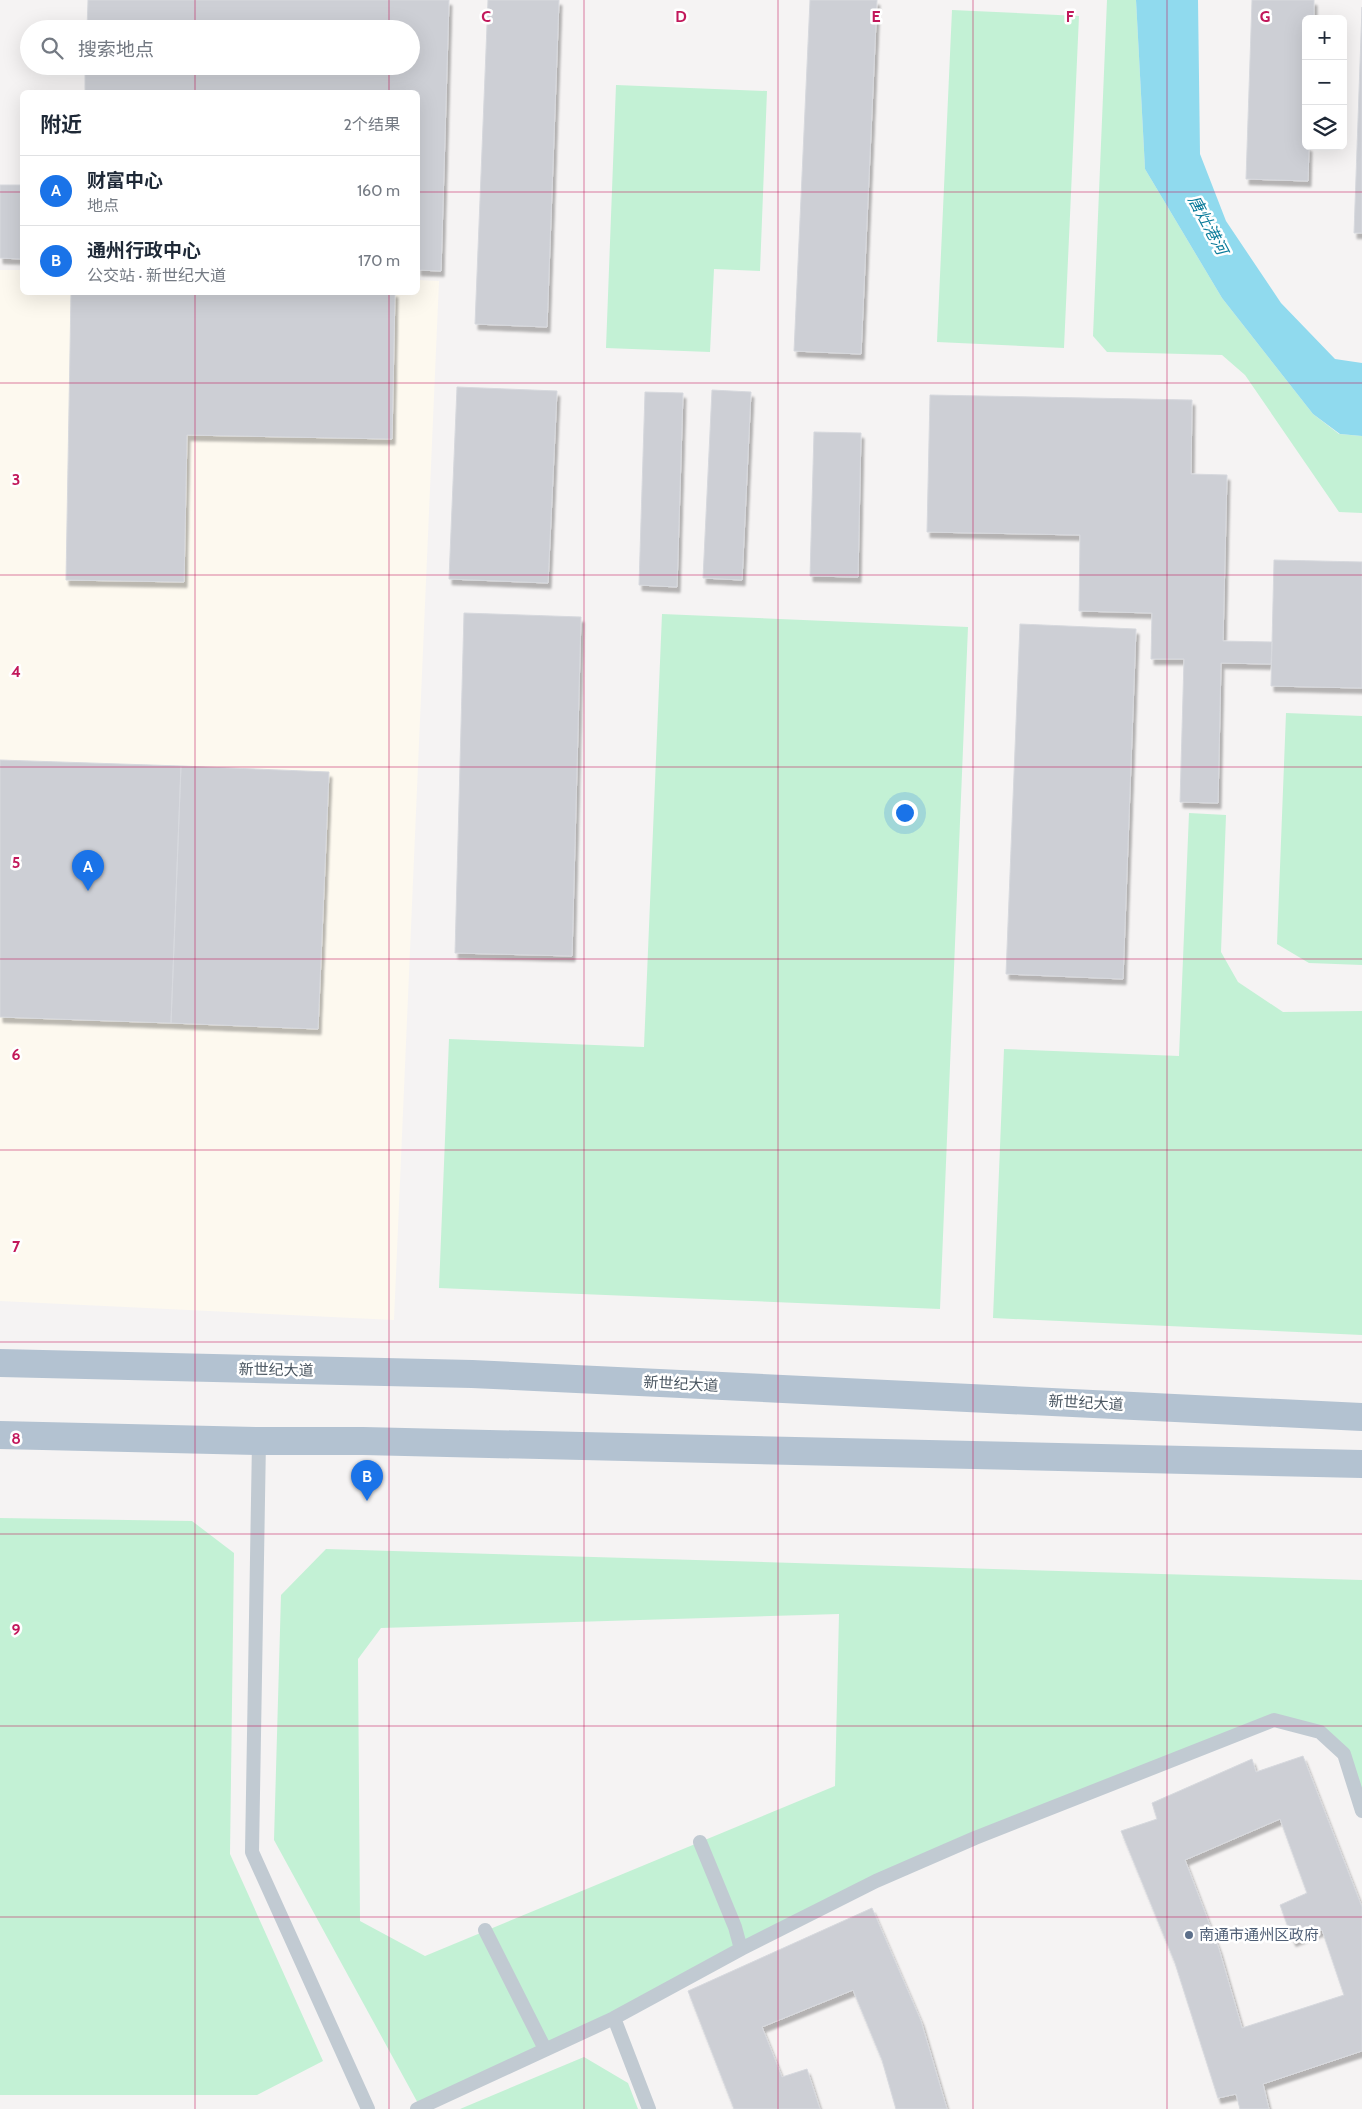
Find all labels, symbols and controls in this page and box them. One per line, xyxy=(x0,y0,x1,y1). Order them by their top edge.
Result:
text: C xyxy=(481,7,491,26)
text: D xyxy=(675,7,687,26)
text: E xyxy=(871,7,881,26)
text: F xyxy=(1066,7,1075,26)
text: G xyxy=(1260,7,1270,26)
map controls xyxy=(1302,15,1347,150)
button: + xyxy=(1302,15,1347,60)
search box xyxy=(20,20,420,75)
icon: search xyxy=(38,34,66,62)
text: 搜索地点 xyxy=(78,38,154,61)
button: − xyxy=(1302,60,1347,105)
button: layers xyxy=(1302,105,1347,150)
text: 附近 xyxy=(40,112,82,137)
text: 2个结果 xyxy=(344,115,400,134)
text: 财富中心 xyxy=(87,169,163,192)
text: A xyxy=(51,181,61,200)
text: 160 m xyxy=(357,181,400,200)
water label: 唐灶港河 xyxy=(1185,192,1233,260)
text: 地点 xyxy=(87,196,119,215)
text: 通州行政中心 xyxy=(87,239,201,262)
text: B xyxy=(51,251,61,270)
text: 170 m xyxy=(358,251,400,270)
text: 公交站 · 新世纪大道 xyxy=(87,266,226,285)
text: 3 xyxy=(12,470,20,489)
text: 4 xyxy=(11,662,21,681)
your location xyxy=(892,800,918,826)
pin: A xyxy=(72,850,104,891)
text: 5 xyxy=(12,853,20,872)
text: 6 xyxy=(12,1045,21,1064)
text: 7 xyxy=(12,1237,21,1256)
street label: 新世纪大道 xyxy=(238,1360,314,1380)
street label: 新世纪大道 xyxy=(643,1373,719,1395)
street label: 新世纪大道 xyxy=(1048,1392,1124,1414)
text: 8 xyxy=(11,1429,21,1448)
pin: B xyxy=(351,1460,383,1501)
text: 9 xyxy=(12,1620,21,1639)
place label: 南通市通州区政府 xyxy=(1199,1926,1319,1944)
marker: 南通市通州区政府 xyxy=(1183,1929,1195,1941)

